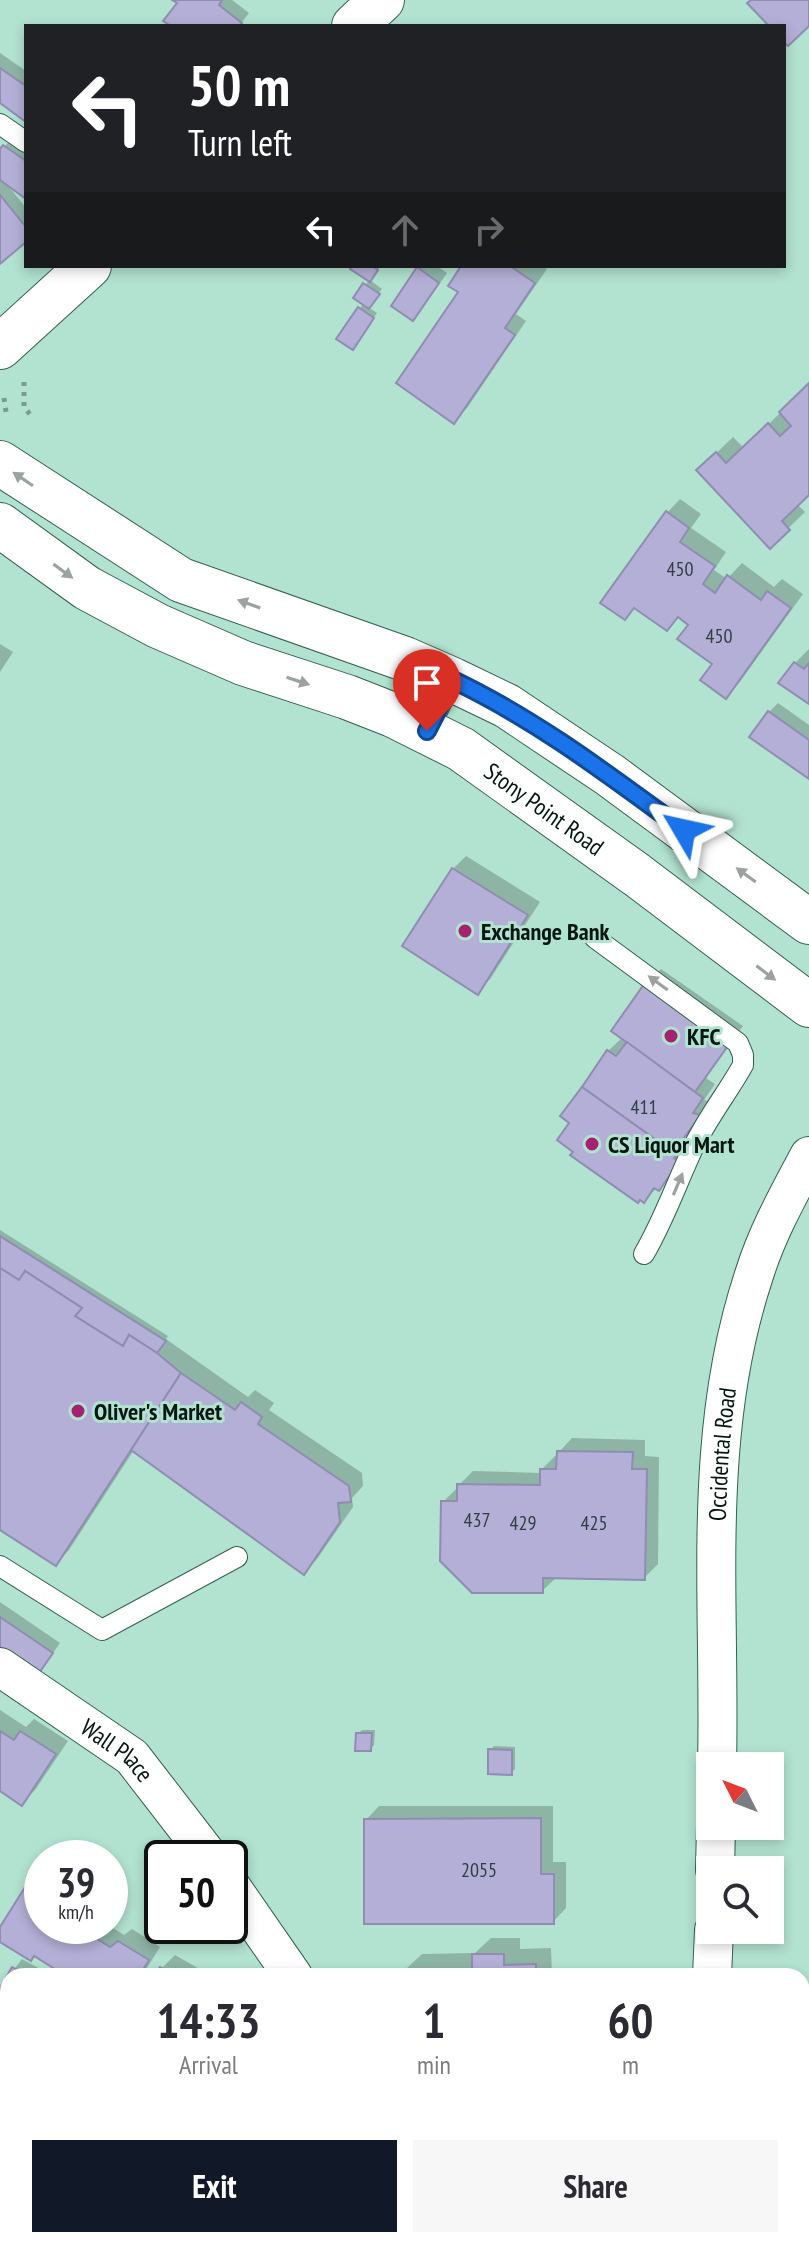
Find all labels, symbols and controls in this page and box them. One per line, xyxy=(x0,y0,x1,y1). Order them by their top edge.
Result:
text: 50 m xyxy=(188,49,290,121)
icon: left xyxy=(56,56,160,160)
text: Turn left xyxy=(188,119,292,166)
icon: left xyxy=(299,208,343,252)
icon: ahead xyxy=(383,208,427,252)
icon: right xyxy=(467,208,511,252)
one-way arrow xyxy=(12,472,33,487)
house number: 450 xyxy=(667,556,694,582)
one-way arrow xyxy=(52,563,74,579)
one-way arrow xyxy=(237,597,261,609)
house number: 450 xyxy=(706,623,733,649)
pin xyxy=(393,649,461,731)
icon: arrive xyxy=(405,661,449,705)
one-way arrow xyxy=(286,675,310,687)
street label: Stony Point Road xyxy=(478,755,610,862)
position arrow xyxy=(642,788,726,872)
one-way arrow xyxy=(736,868,756,884)
place label: Exchange Bank xyxy=(481,916,610,947)
marker: Exchange Bank xyxy=(456,922,474,940)
one-way arrow xyxy=(756,964,776,980)
one-way arrow xyxy=(647,976,668,991)
place label: KFC xyxy=(687,1021,721,1052)
marker: KFC xyxy=(662,1027,680,1045)
house number: 411 xyxy=(631,1094,658,1120)
place label: CS Liquor Mart xyxy=(608,1129,734,1160)
marker: CS Liquor Mart xyxy=(583,1135,601,1153)
one-way arrow xyxy=(671,1172,684,1196)
street label: Occidental Road xyxy=(701,1385,743,1521)
place label: Oliver's Market xyxy=(94,1396,222,1427)
marker: Oliver's Market xyxy=(69,1402,87,1420)
house number: 437 xyxy=(464,1507,491,1533)
house number: 429 xyxy=(510,1510,537,1536)
house number: 425 xyxy=(581,1510,608,1536)
street label: Wall Place xyxy=(75,1711,161,1788)
north arrow xyxy=(696,1752,784,1840)
map controls xyxy=(696,1752,784,1944)
speed limit sign: 50 xyxy=(144,1840,248,1944)
text: 39 xyxy=(57,1856,95,1908)
button: search xyxy=(696,1856,784,1944)
house number: 2055 xyxy=(461,1857,497,1883)
text: km/h xyxy=(58,1899,94,1925)
text: 14:33 xyxy=(157,1989,260,2051)
text: 1 xyxy=(422,1989,445,2051)
text: 60 xyxy=(608,1989,653,2051)
text: Arrival xyxy=(179,2048,238,2081)
text: min xyxy=(417,2048,451,2081)
text: m xyxy=(622,2048,639,2081)
button: Exit xyxy=(32,2140,397,2232)
button: Share xyxy=(413,2140,778,2232)

